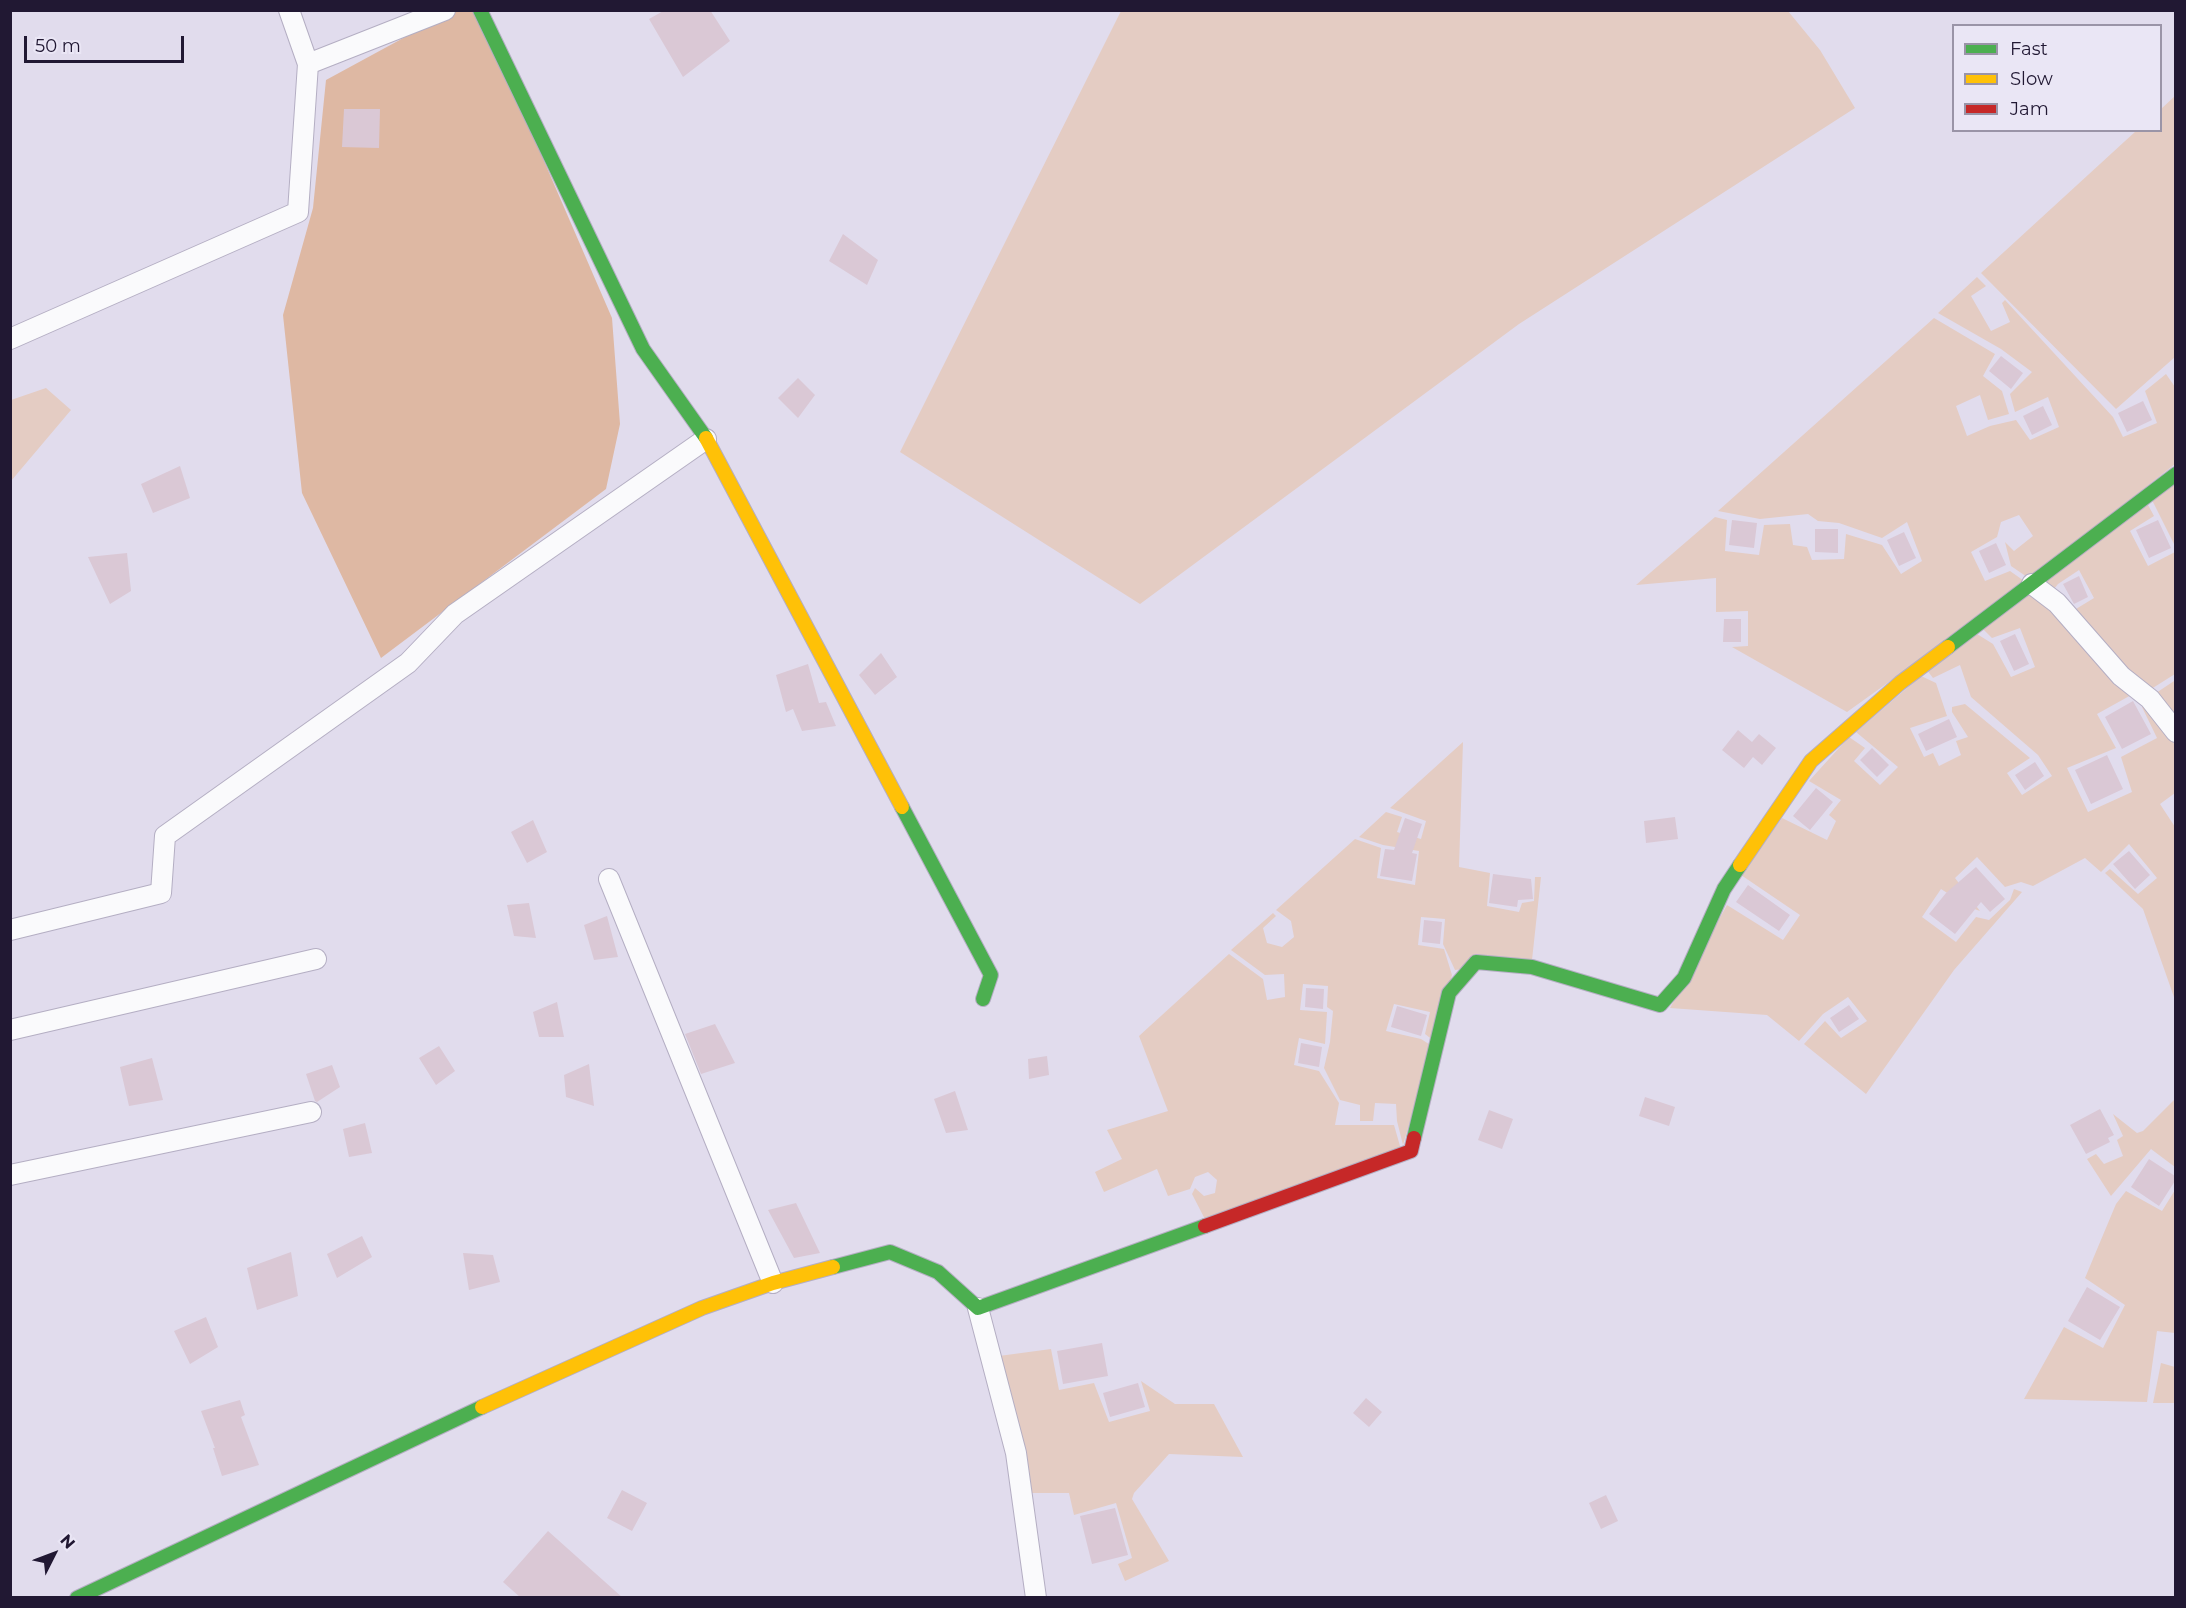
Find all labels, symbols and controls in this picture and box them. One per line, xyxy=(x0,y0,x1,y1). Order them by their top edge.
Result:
scale bar xyxy=(27,24,188,62)
legend xyxy=(1952,24,2162,132)
text: 50 m xyxy=(35,35,81,57)
text: Fast xyxy=(2010,38,2048,60)
text: Slow xyxy=(2010,68,2053,90)
text: Jam xyxy=(2010,98,2049,120)
north arrow xyxy=(24,1524,84,1584)
text: N xyxy=(56,1530,79,1553)

